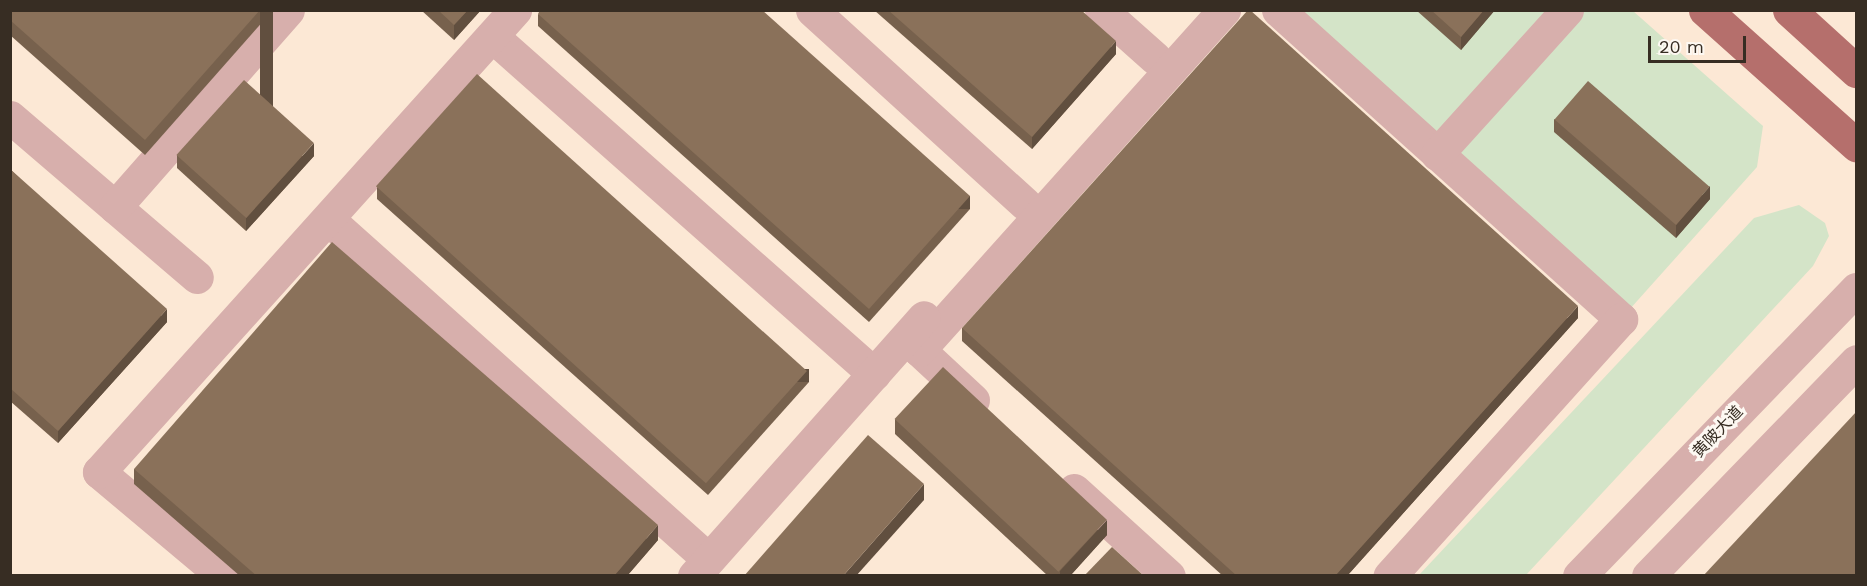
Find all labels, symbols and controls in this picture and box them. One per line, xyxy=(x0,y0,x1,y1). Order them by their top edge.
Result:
scale bar xyxy=(1651,24,1748,62)
text: 20 m xyxy=(1659,36,1704,57)
street label: 黄陂大道 xyxy=(1689,402,1747,462)

